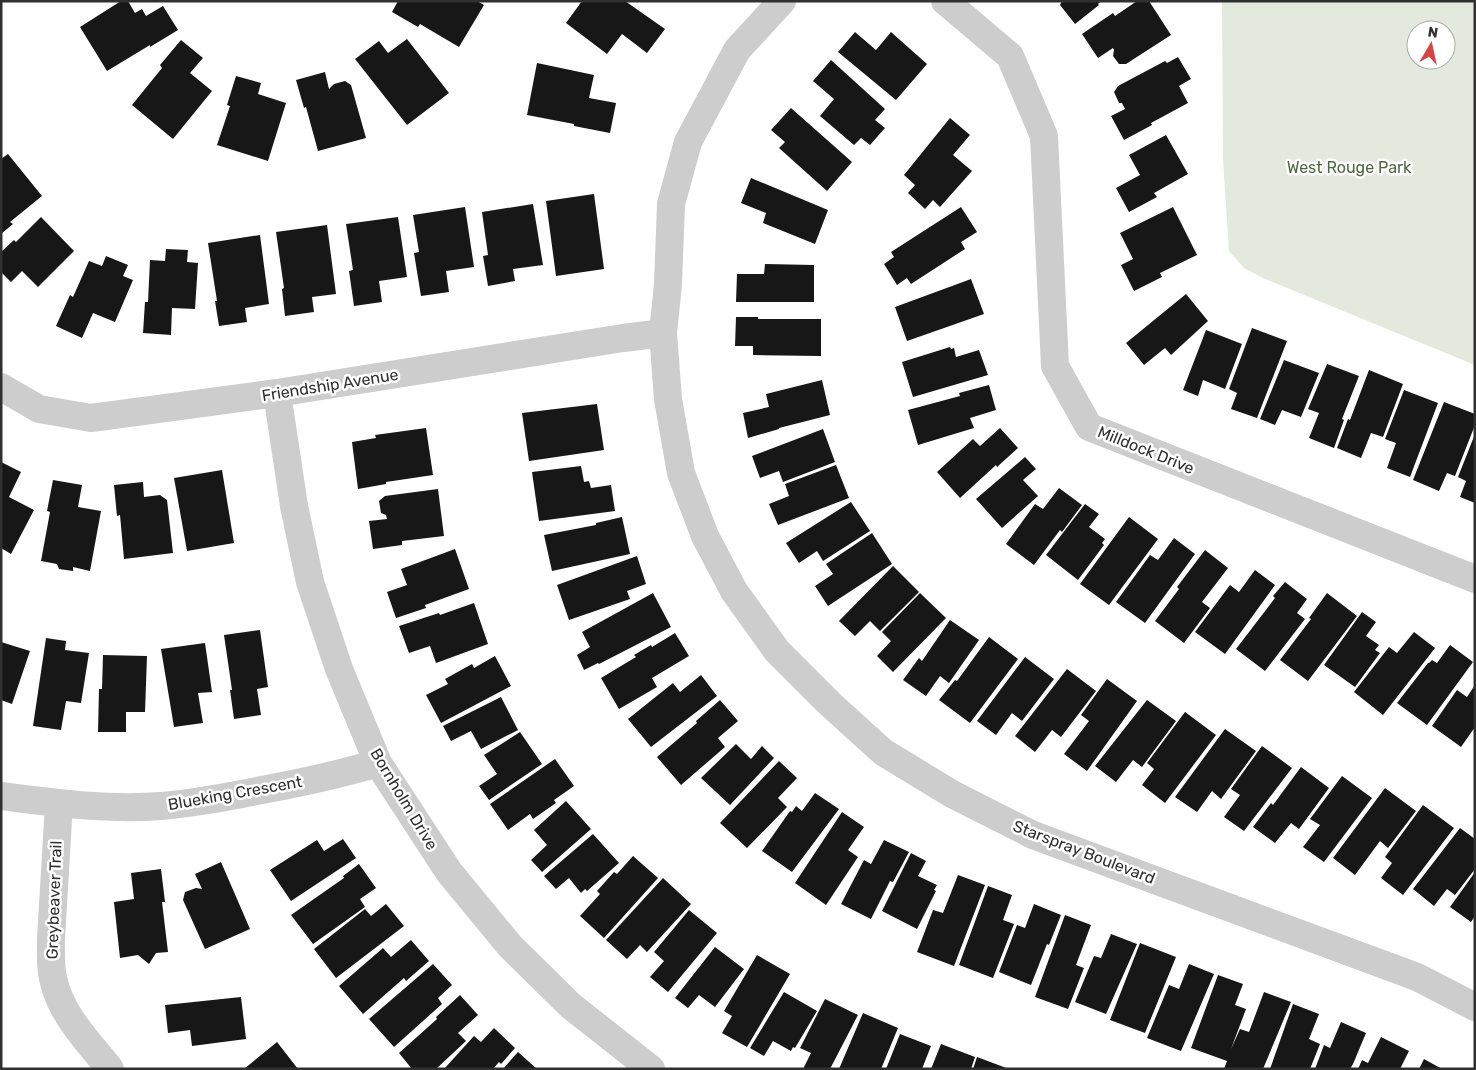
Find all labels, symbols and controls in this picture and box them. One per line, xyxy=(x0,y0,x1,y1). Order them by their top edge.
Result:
north arrow xyxy=(1406,20,1456,70)
text: N xyxy=(1427,23,1439,42)
park label: West Rouge Park xyxy=(1287,158,1412,177)
street label: Friendship Avenue xyxy=(260,365,400,405)
street label: Milldock Drive xyxy=(1095,422,1197,478)
street label: Bornholm Drive xyxy=(366,745,442,853)
street label: Blueking Crescent xyxy=(166,772,304,814)
street label: Starspray Boulevard xyxy=(1010,816,1158,888)
street label: Greybeaver Trail xyxy=(42,840,66,960)

